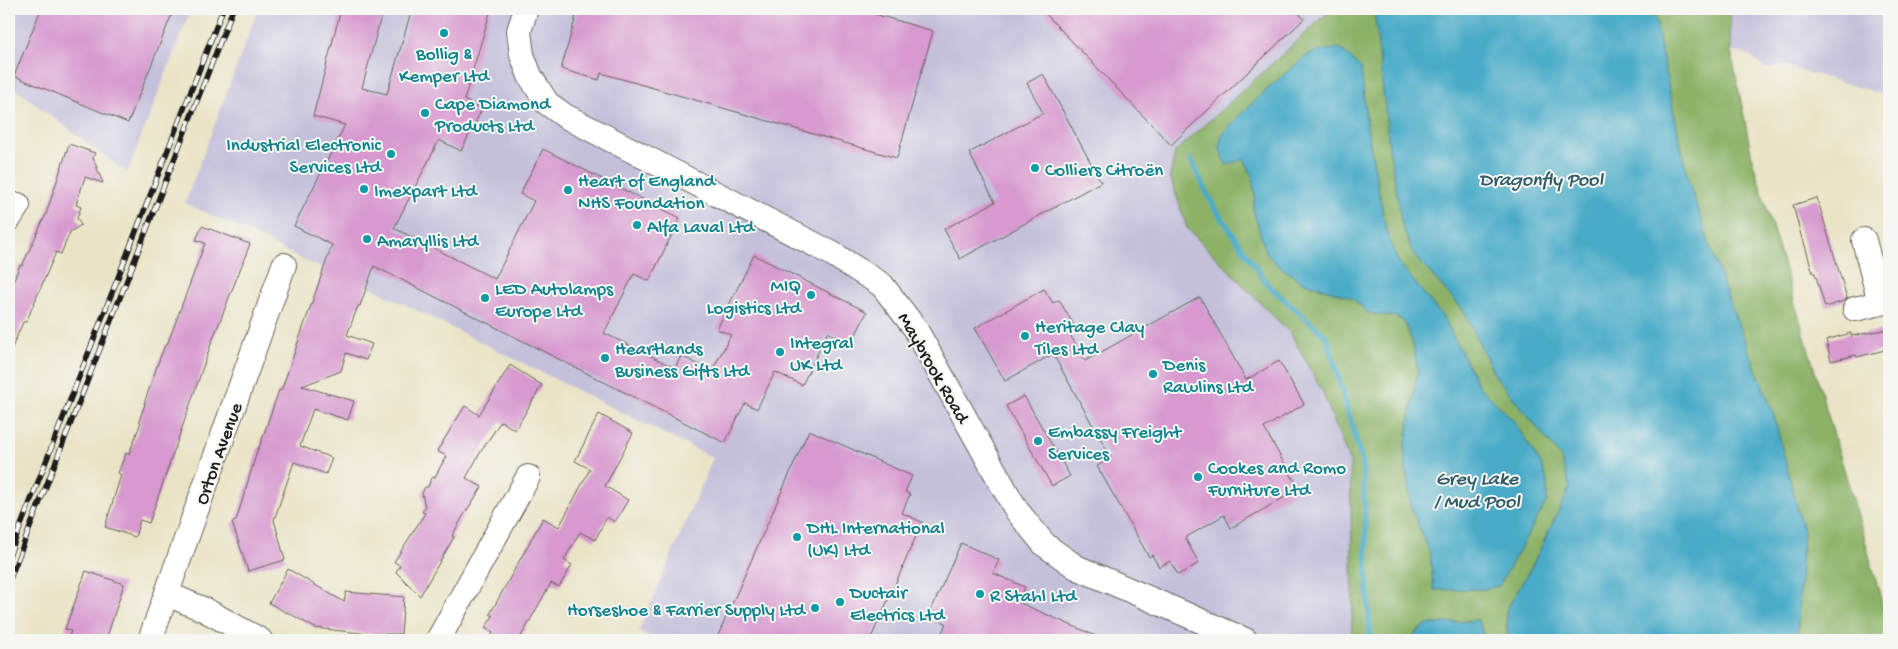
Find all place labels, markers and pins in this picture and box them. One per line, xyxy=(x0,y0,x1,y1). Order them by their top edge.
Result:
marker: Bollig & Kemper Ltd xyxy=(438,27,450,39)
place label: Bollig & Kemper Ltd xyxy=(399,44,491,89)
place label: Cape Diamond Products Ltd xyxy=(434,94,552,139)
marker: Cape Diamond Products Ltd xyxy=(419,107,431,119)
place label: Industrial Electronic Services Ltd xyxy=(226,135,383,180)
marker: Industrial Electronic Services Ltd xyxy=(385,148,397,160)
place label: Colliers Citroën xyxy=(1045,160,1163,183)
marker: Colliers Citroën xyxy=(1029,162,1041,174)
place label: Heart of England NHS Foundation xyxy=(578,171,717,216)
place label: Imexpart Ltd xyxy=(374,181,478,204)
marker: Imexpart Ltd xyxy=(358,183,370,195)
marker: Heart of England NHS Foundation xyxy=(562,184,574,196)
place label: Alfa Laval Ltd xyxy=(647,217,756,240)
marker: Alfa Laval Ltd xyxy=(631,219,643,231)
place label: Amaryllis Ltd xyxy=(377,231,480,254)
marker: Amaryllis Ltd xyxy=(361,233,373,245)
place label: MIQ Logistics Ltd xyxy=(707,276,803,321)
place label: LED Autolamps Europe Ltd xyxy=(495,279,614,324)
marker: MIQ Logistics Ltd xyxy=(805,289,817,301)
marker: LED Autolamps Europe Ltd xyxy=(479,292,491,304)
place label: Heritage Clay Tiles Ltd xyxy=(1034,317,1145,362)
marker: Heritage Clay Tiles Ltd xyxy=(1019,330,1031,342)
place label: Integral UK Ltd xyxy=(790,333,853,378)
place label: Heartlands Business Gifts Ltd xyxy=(614,339,751,384)
marker: Integral UK Ltd xyxy=(774,346,786,358)
marker: Heartlands Business Gifts Ltd xyxy=(599,352,611,364)
place label: Denis Rawlins Ltd xyxy=(1161,355,1255,400)
marker: Denis Rawlins Ltd xyxy=(1147,368,1159,380)
place label: Embassy Freight Services xyxy=(1048,422,1183,467)
marker: Embassy Freight Services xyxy=(1032,435,1044,447)
place label: Cookes and Romo Furniture Ltd xyxy=(1207,458,1346,503)
marker: Cookes and Romo Furniture Ltd xyxy=(1192,471,1204,483)
place label: DHL International (UK) Ltd xyxy=(805,518,945,563)
marker: DHL International (UK) Ltd xyxy=(791,531,803,543)
place label: Ductair Electrics Ltd xyxy=(848,583,947,628)
place label: R Stahl Ltd xyxy=(990,586,1078,609)
marker: R Stahl Ltd xyxy=(974,588,986,600)
marker: Ductair Electrics Ltd xyxy=(834,596,846,608)
place label: Horseshoe & Farrier Supply Ltd xyxy=(567,600,807,623)
marker: Horseshoe & Farrier Supply Ltd xyxy=(809,602,821,614)

